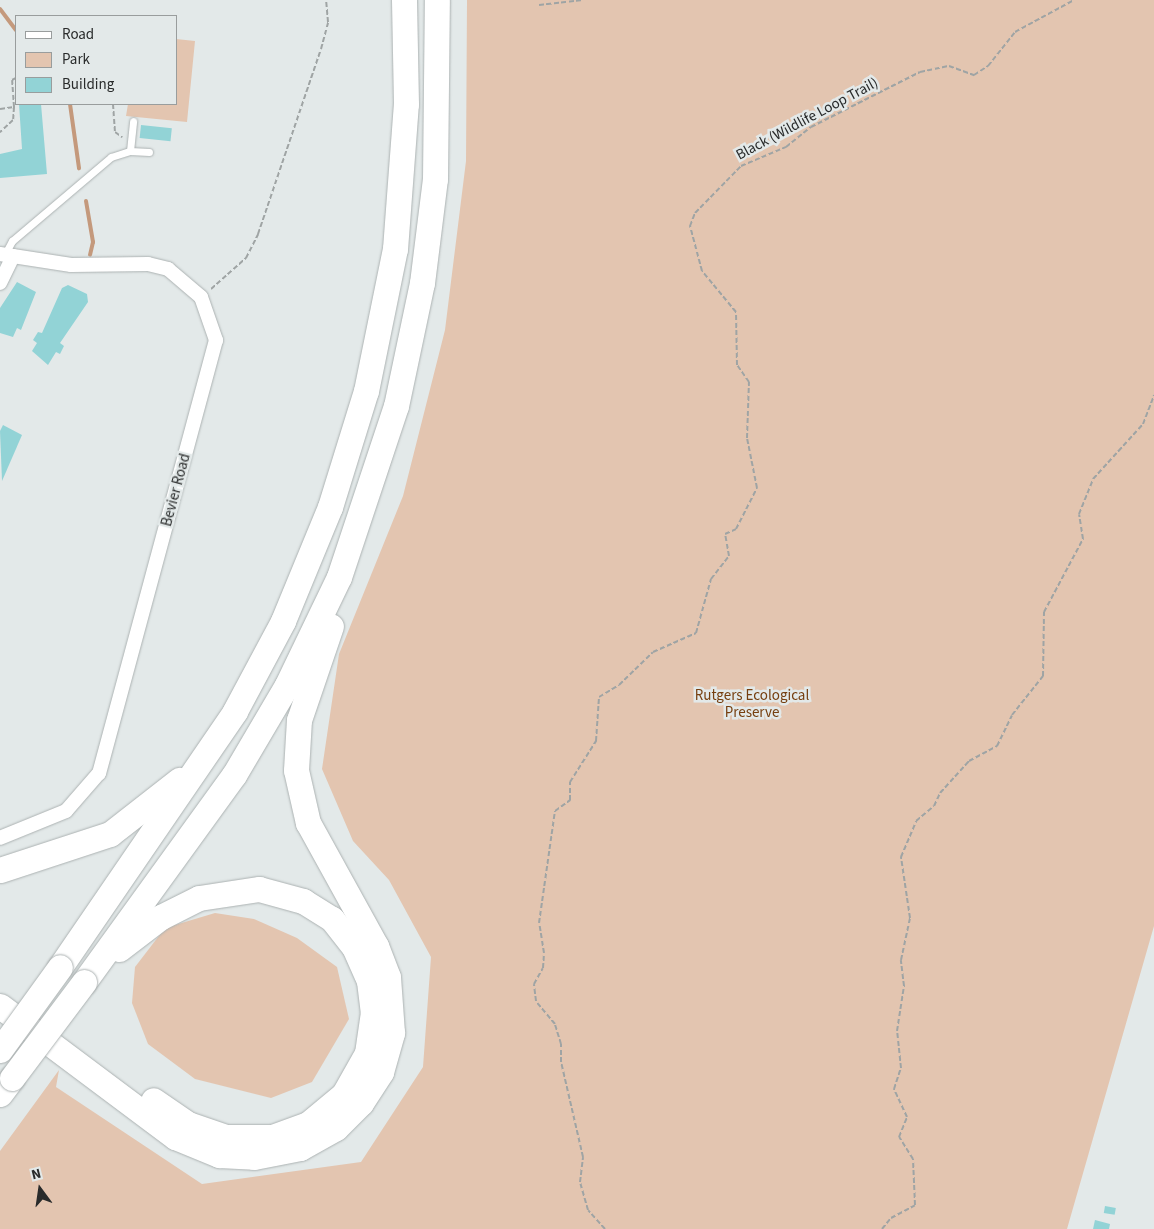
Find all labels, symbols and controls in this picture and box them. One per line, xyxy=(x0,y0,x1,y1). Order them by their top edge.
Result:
legend xyxy=(15,15,178,105)
text: Road xyxy=(62,24,94,45)
text: Park xyxy=(62,49,90,70)
text: Building xyxy=(62,74,114,95)
street label: Black (Wildlife Loop Trail) xyxy=(733,74,881,164)
street label: Bevier Road xyxy=(158,452,194,528)
park label: Rutgers Ecological Preserve xyxy=(695,686,809,721)
north arrow xyxy=(15,1164,65,1214)
text: N xyxy=(29,1164,43,1185)

